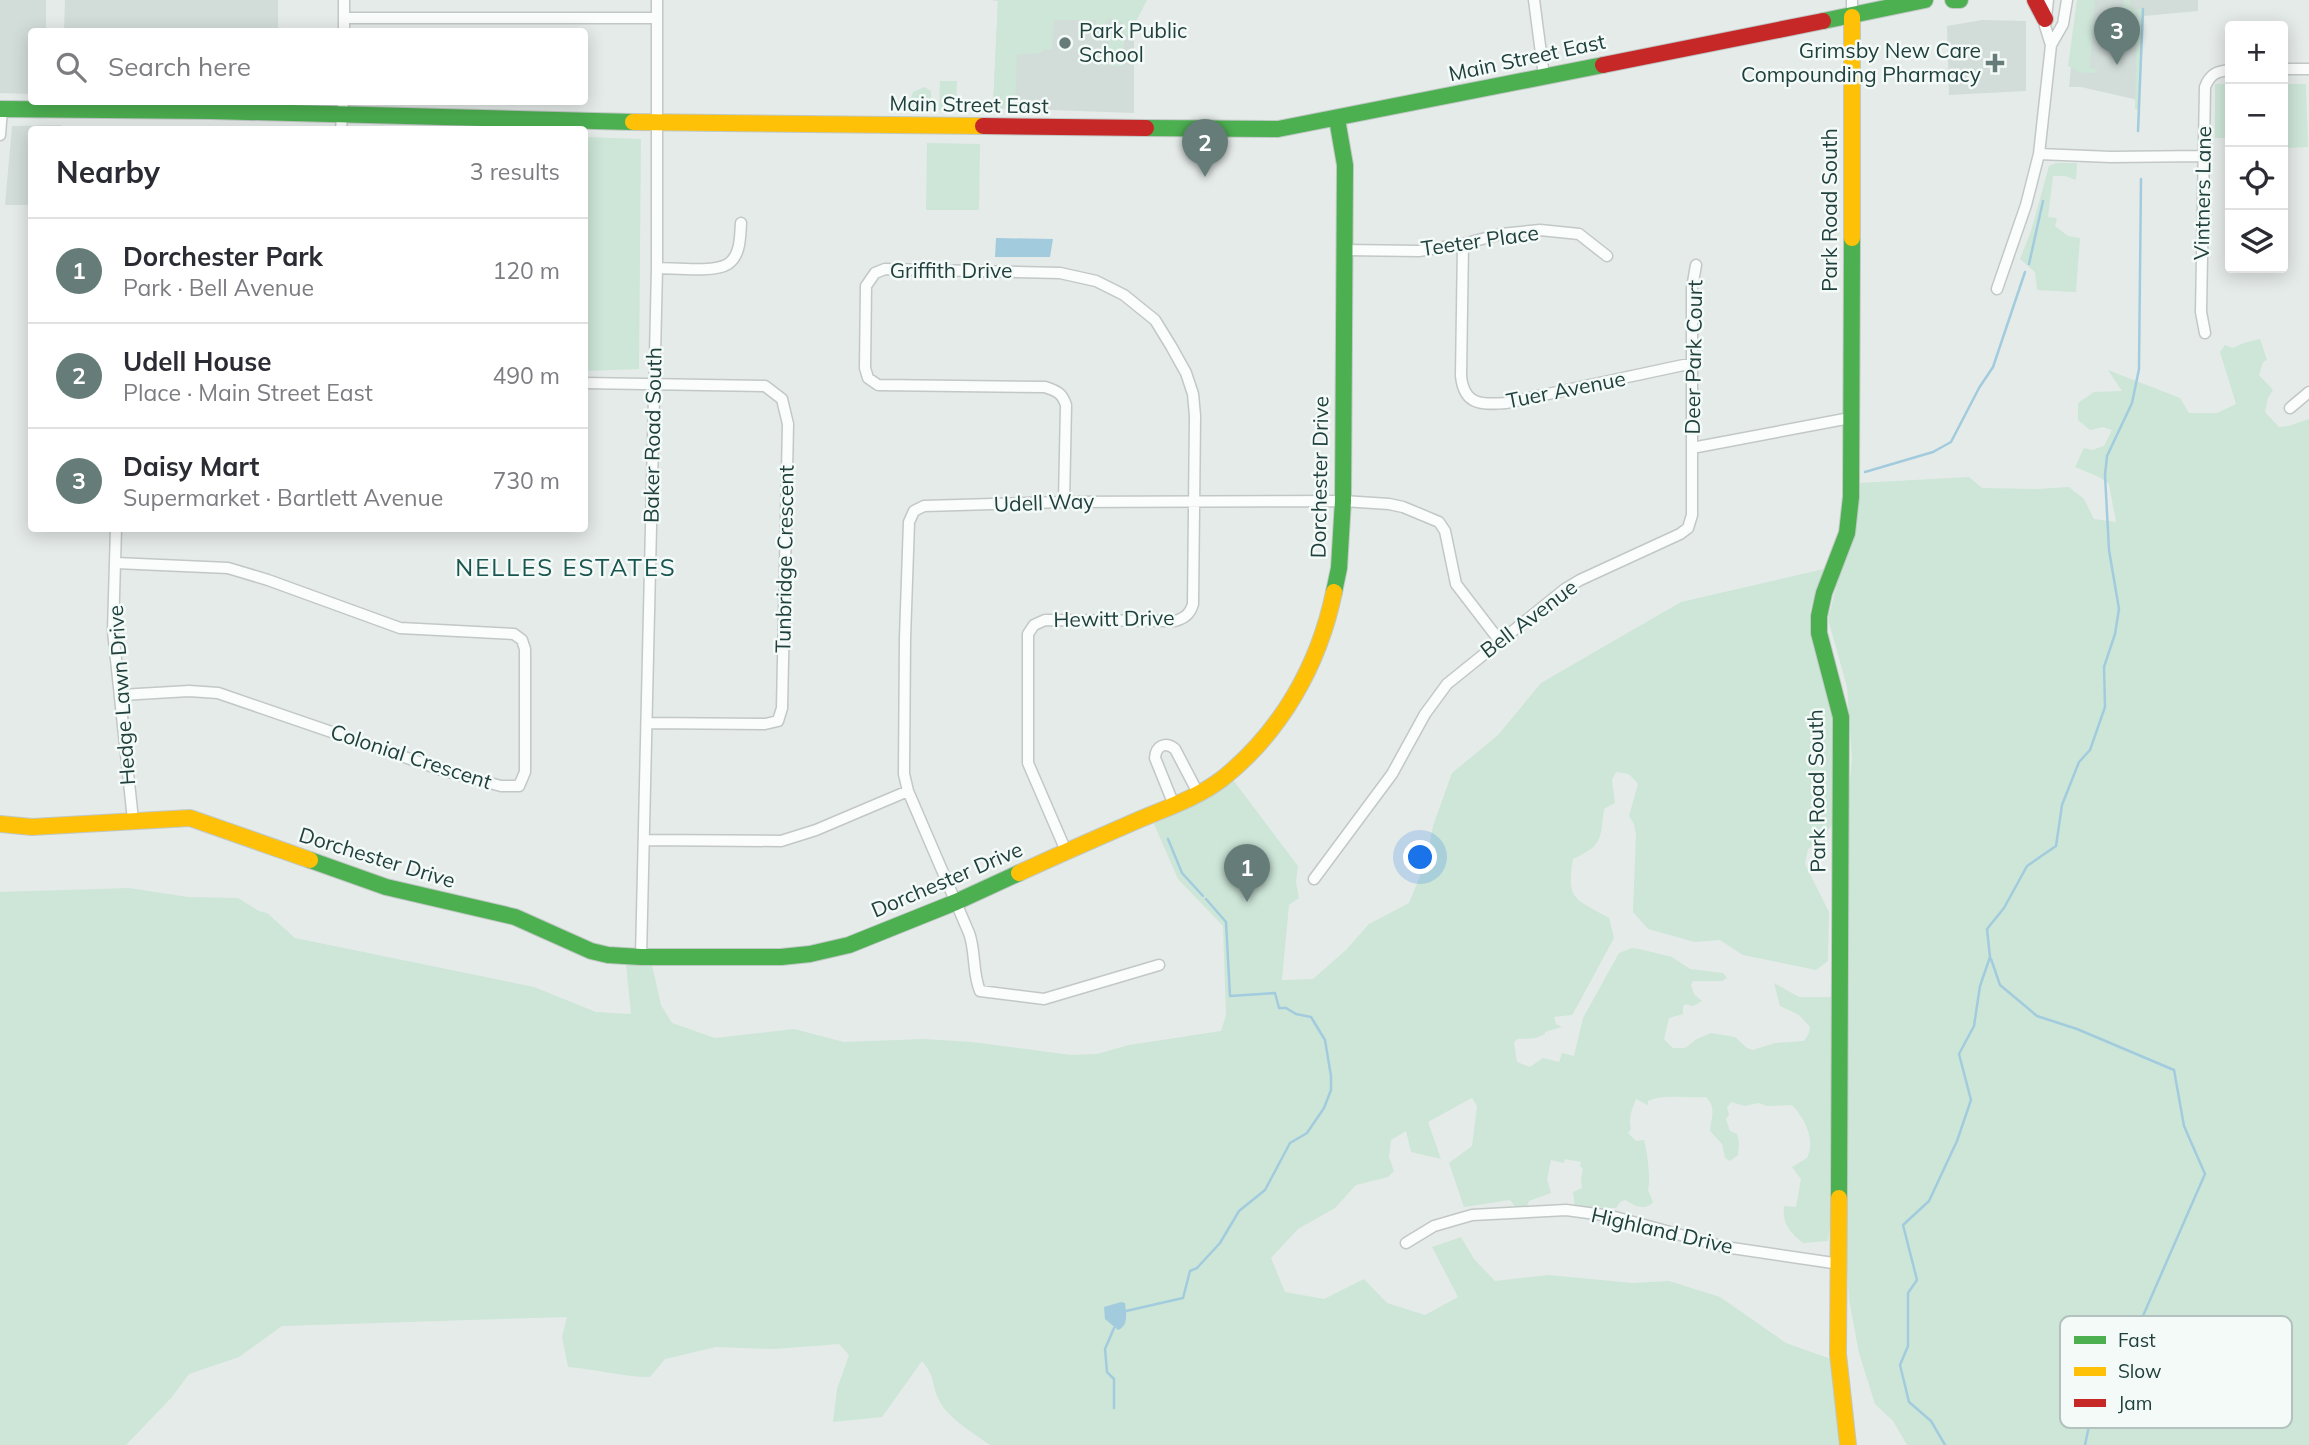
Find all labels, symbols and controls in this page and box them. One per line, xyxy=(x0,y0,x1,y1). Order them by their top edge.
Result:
pin: 3 xyxy=(2094,7,2140,65)
place label: Park Public School xyxy=(1079,17,1187,67)
map controls xyxy=(2225,21,2288,273)
button: + xyxy=(2225,21,2288,84)
search box xyxy=(28,28,588,105)
street label: Main Street East xyxy=(1446,28,1607,86)
marker: Park Public School xyxy=(1057,35,1073,51)
place label: Grimsby New Care Compounding Pharmacy xyxy=(1741,37,1981,87)
icon: search xyxy=(52,48,90,86)
text: Search here xyxy=(108,50,251,83)
marker: Grimsby New Care Compounding Pharmacy xyxy=(1987,55,2003,71)
button: − xyxy=(2225,84,2288,147)
street label: Main Street East xyxy=(889,90,1049,118)
pin: 2 xyxy=(1182,119,1228,177)
street label: Vintners Lane xyxy=(2188,126,2216,260)
street label: Park Road South xyxy=(1816,128,1842,292)
button: locate xyxy=(2225,147,2288,210)
text: Nearby xyxy=(56,153,160,191)
text: 3 results xyxy=(470,157,560,186)
button: layers xyxy=(2225,210,2288,273)
street label: Teeter Place xyxy=(1419,219,1540,261)
text: Dorchester Park xyxy=(123,240,323,273)
text: 1 xyxy=(72,256,86,285)
text: 120 m xyxy=(492,256,560,285)
street label: Griffith Drive xyxy=(890,257,1012,283)
text: Park · Bell Avenue xyxy=(123,273,314,302)
street label: Deer Park Court xyxy=(1679,279,1707,434)
text: Udell House xyxy=(123,345,272,378)
street label: Baker Road South xyxy=(637,347,667,523)
text: 2 xyxy=(72,361,86,390)
text: 490 m xyxy=(492,361,560,390)
street label: Tuer Avenue xyxy=(1504,365,1628,413)
text: Place · Main Street East xyxy=(123,378,373,407)
street label: Dorchester Drive xyxy=(1305,396,1333,558)
text: Daisy Mart xyxy=(123,450,259,483)
street label: Tunbridge Crescent xyxy=(769,465,799,653)
text: 3 xyxy=(72,466,86,495)
text: 730 m xyxy=(492,466,560,495)
text: Supermarket · Bartlett Avenue xyxy=(123,483,443,512)
street label: Udell Way xyxy=(993,487,1095,517)
district label: NELLES ESTATES xyxy=(455,552,677,582)
street label: Bell Avenue xyxy=(1475,573,1582,663)
street label: Hedge Lawn Drive xyxy=(102,604,140,786)
street label: Hewitt Drive xyxy=(1053,604,1175,632)
street label: Park Road South xyxy=(1802,709,1830,873)
street label: Colonial Crescent xyxy=(327,718,495,794)
street label: Dorchester Drive xyxy=(296,821,459,893)
street label: Dorchester Drive xyxy=(867,835,1026,923)
your location xyxy=(1403,840,1437,874)
pin: 1 xyxy=(1224,844,1270,902)
street label: Highland Drive xyxy=(1589,1201,1736,1259)
legend xyxy=(2060,1316,2292,1428)
text: Fast xyxy=(2118,1328,2156,1352)
text: Slow xyxy=(2118,1359,2162,1383)
text: Jam xyxy=(2118,1391,2152,1415)

